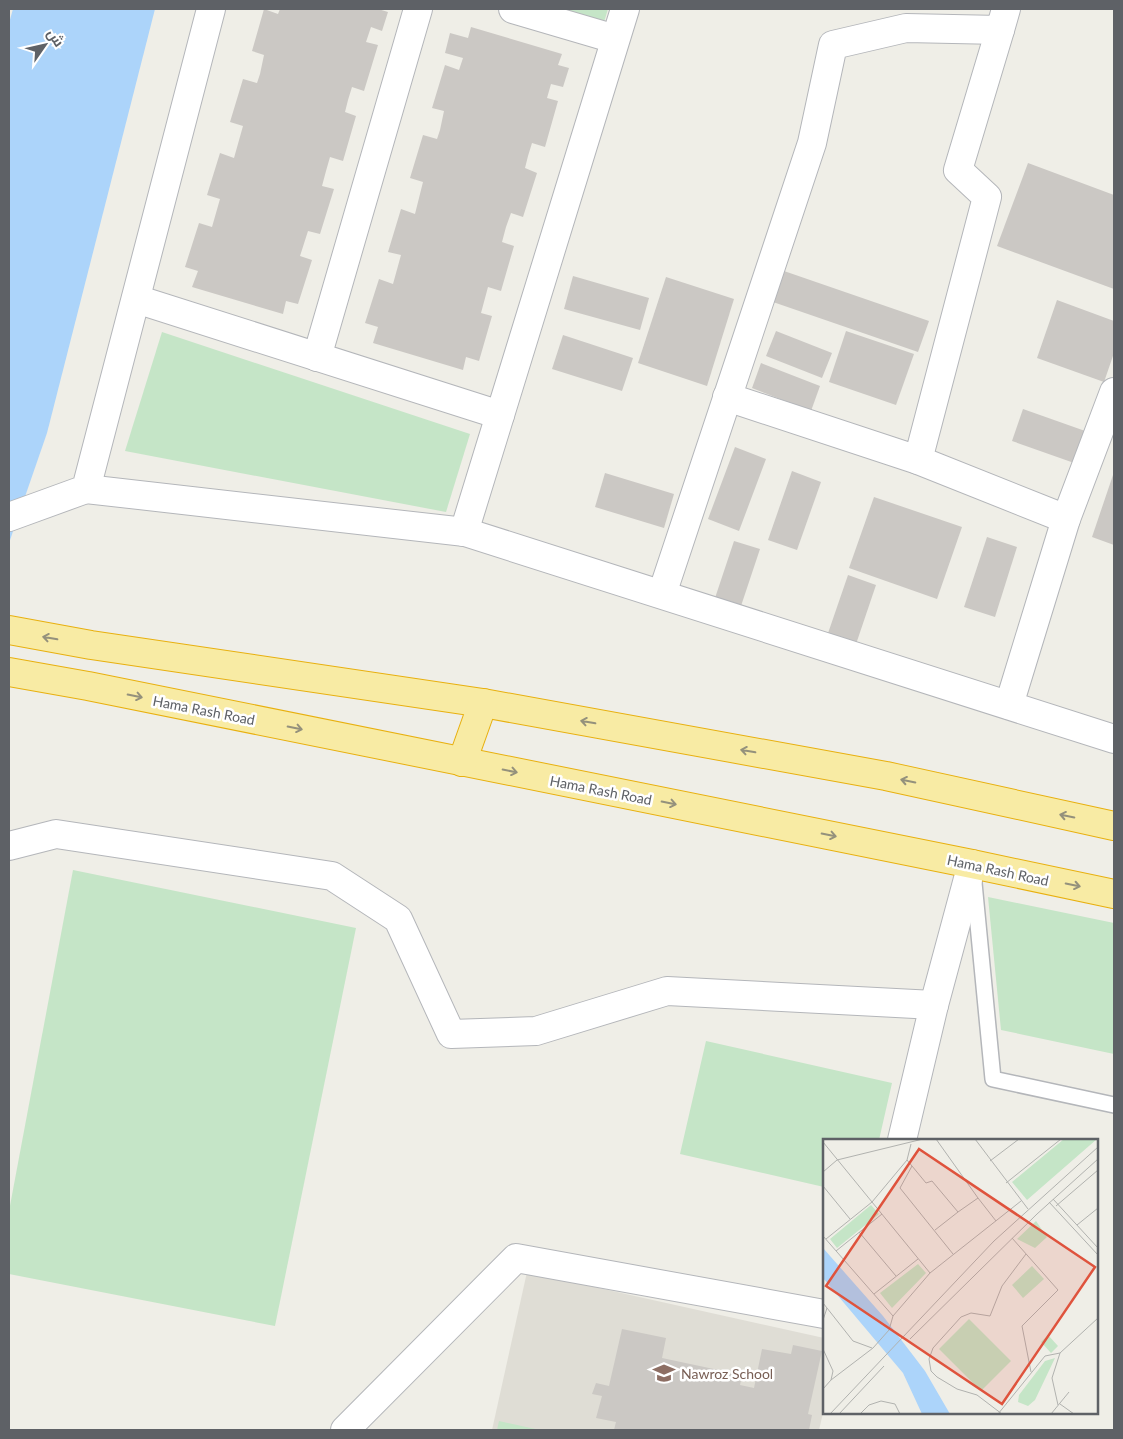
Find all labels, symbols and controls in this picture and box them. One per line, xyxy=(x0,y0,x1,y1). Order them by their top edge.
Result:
north arrow xyxy=(20,20,70,70)
text: ش xyxy=(43,25,68,50)
one-way arrow xyxy=(42,632,58,642)
one-way arrow xyxy=(127,692,143,701)
street label: Hama Rash Road xyxy=(152,692,256,728)
one-way arrow xyxy=(581,717,597,726)
one-way arrow xyxy=(286,724,302,733)
one-way arrow xyxy=(741,746,757,756)
one-way arrow xyxy=(501,767,517,777)
street label: Hama Rash Road xyxy=(549,772,653,808)
one-way arrow xyxy=(900,776,916,785)
one-way arrow xyxy=(661,799,677,809)
one-way arrow xyxy=(1059,811,1075,820)
one-way arrow xyxy=(820,831,836,840)
street label: Hama Rash Road xyxy=(946,851,1050,889)
one-way arrow xyxy=(1065,881,1081,891)
inset map xyxy=(823,1139,1098,1414)
school or university icon: Nawroz School xyxy=(651,1360,677,1386)
place label: Nawroz School xyxy=(681,1365,773,1382)

